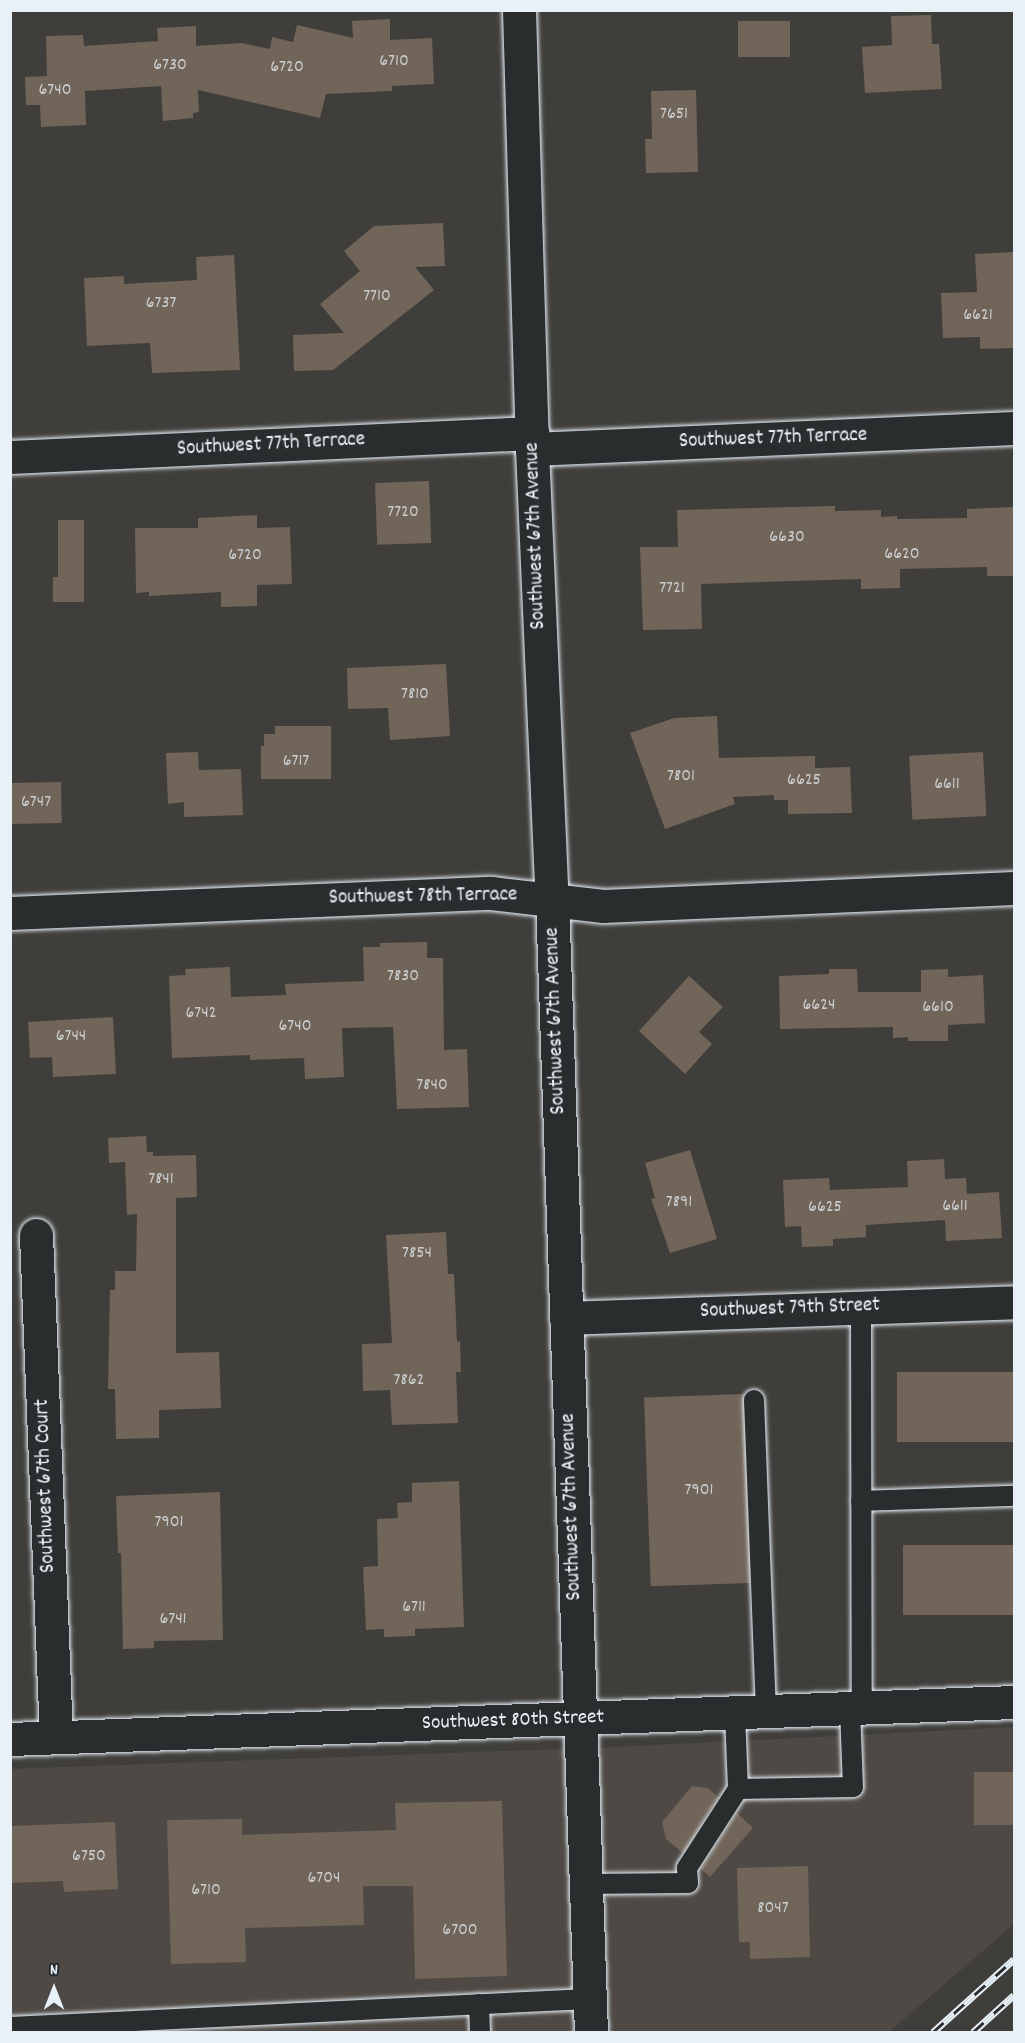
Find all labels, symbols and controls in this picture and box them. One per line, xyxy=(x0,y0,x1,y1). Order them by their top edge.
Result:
house number: 6710 xyxy=(379,51,409,73)
house number: 6730 xyxy=(153,55,187,77)
house number: 6720 xyxy=(270,57,304,79)
house number: 6740 xyxy=(39,80,71,102)
house number: 7651 xyxy=(660,104,688,126)
house number: 7710 xyxy=(363,286,391,308)
house number: 6737 xyxy=(146,293,176,315)
house number: 6621 xyxy=(963,305,993,327)
street label: Southwest 77th Terrace xyxy=(679,423,867,455)
street label: Southwest 77th Terrace xyxy=(176,427,366,463)
street label: Southwest 67th Avenue xyxy=(520,442,552,630)
house number: 7720 xyxy=(387,502,419,524)
house number: 6630 xyxy=(769,527,805,549)
house number: 6620 xyxy=(884,544,920,566)
house number: 6720 xyxy=(228,545,262,567)
house number: 7721 xyxy=(659,578,685,600)
house number: 7810 xyxy=(401,684,429,706)
house number: 6717 xyxy=(283,751,309,773)
house number: 7801 xyxy=(667,766,695,788)
house number: 6625 xyxy=(787,770,821,792)
house number: 6611 xyxy=(934,774,960,796)
house number: 6747 xyxy=(21,792,51,814)
street label: Southwest 78th Terrace xyxy=(329,883,517,911)
street label: Southwest 67th Avenue xyxy=(540,927,572,1115)
house number: 7830 xyxy=(387,966,419,988)
house number: 6624 xyxy=(803,995,835,1017)
house number: 6610 xyxy=(922,997,954,1019)
house number: 6742 xyxy=(185,1003,217,1025)
house number: 6740 xyxy=(279,1016,311,1038)
house number: 6744 xyxy=(56,1026,86,1048)
house number: 7840 xyxy=(416,1075,448,1097)
house number: 7841 xyxy=(148,1169,174,1191)
house number: 7891 xyxy=(666,1192,692,1214)
house number: 6611 xyxy=(942,1196,968,1218)
house number: 6625 xyxy=(808,1197,842,1219)
house number: 7854 xyxy=(402,1243,432,1265)
street label: Southwest 79th Street xyxy=(700,1293,880,1325)
house number: 7862 xyxy=(394,1370,424,1392)
street label: Southwest 67th Court xyxy=(30,1399,62,1573)
street label: Southwest 67th Avenue xyxy=(556,1413,588,1601)
house number: 7901 xyxy=(685,1480,713,1502)
house number: 7901 xyxy=(155,1512,183,1534)
house number: 6711 xyxy=(402,1597,426,1619)
house number: 6741 xyxy=(159,1609,187,1631)
street label: Southwest 80th Street xyxy=(421,1705,605,1737)
house number: 6750 xyxy=(72,1846,106,1868)
house number: 6704 xyxy=(308,1868,340,1890)
house number: 6710 xyxy=(191,1880,221,1902)
house number: 8047 xyxy=(757,1898,789,1920)
house number: 6700 xyxy=(442,1920,478,1942)
north arrow xyxy=(24,1959,84,2019)
text: N xyxy=(50,1959,58,1982)

